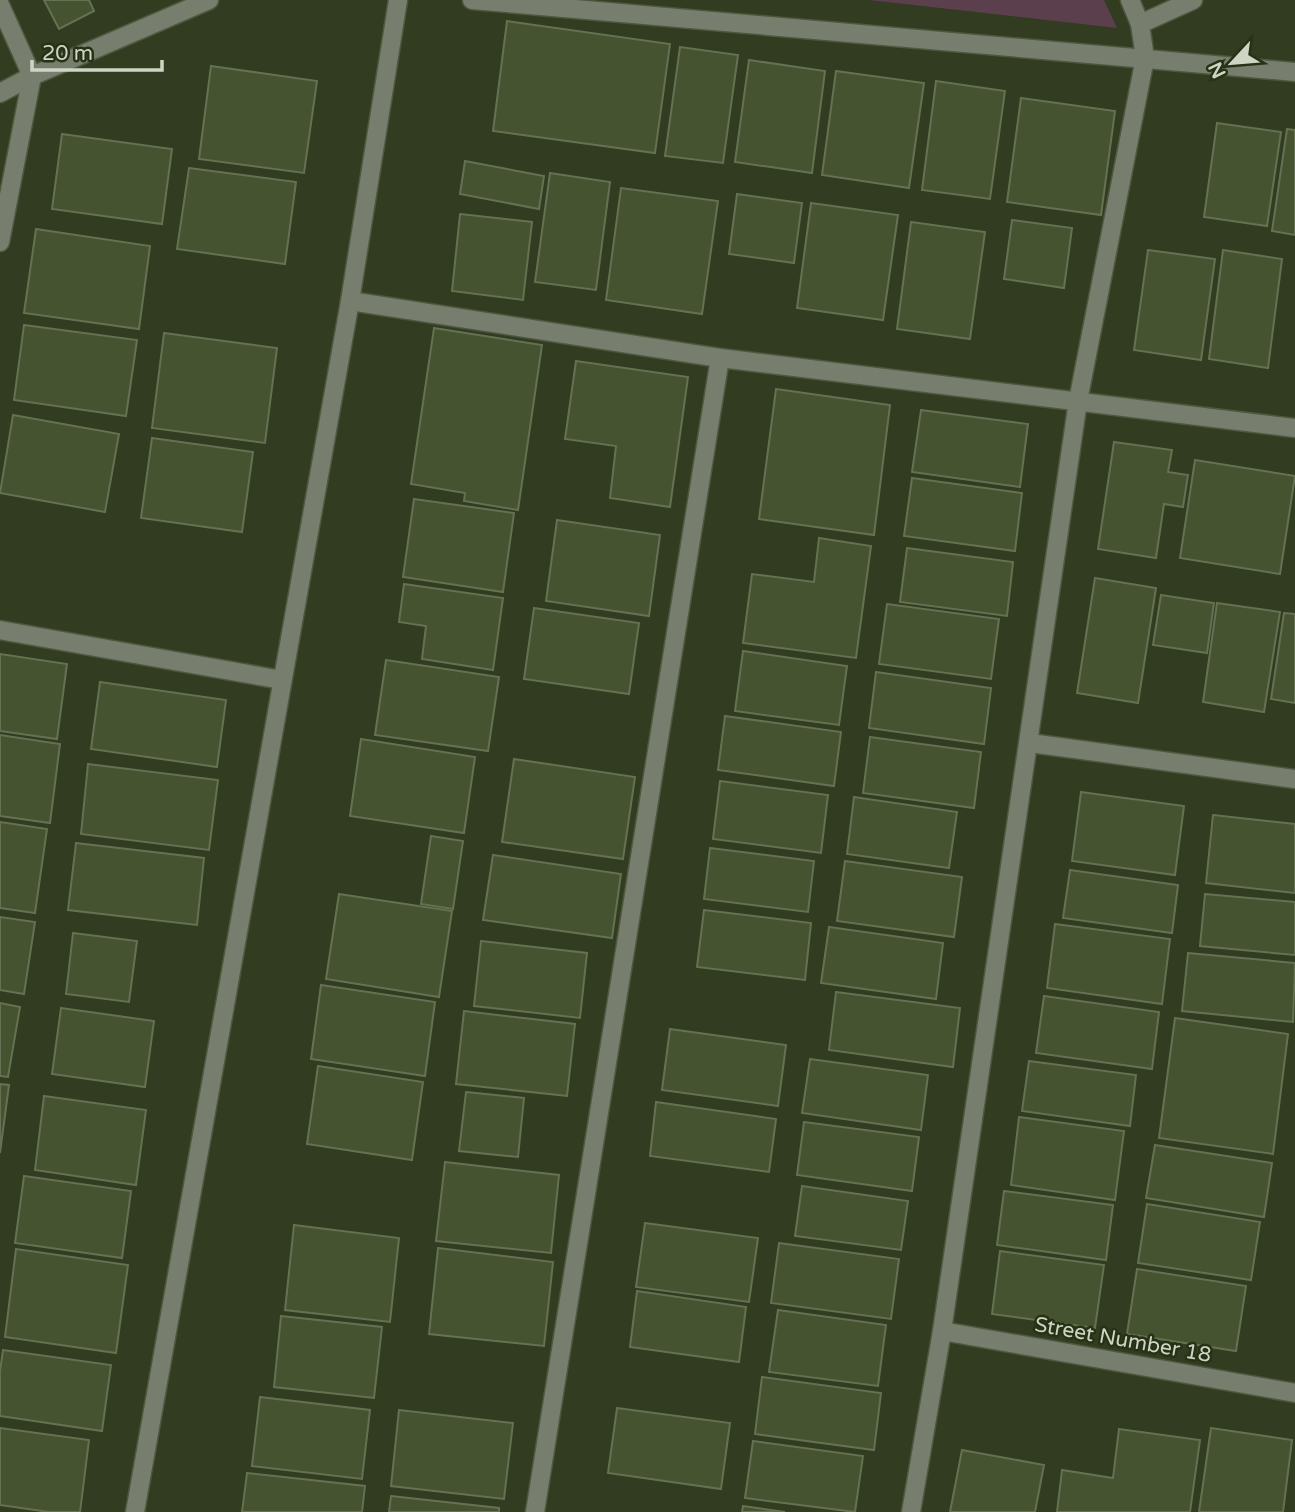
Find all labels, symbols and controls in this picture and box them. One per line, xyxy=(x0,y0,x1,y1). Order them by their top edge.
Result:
scale bar xyxy=(32,28,161,72)
north arrow xyxy=(1197,28,1267,98)
text: 20 m xyxy=(42,41,93,66)
text: N xyxy=(1204,58,1231,82)
street label: Street Number 18 xyxy=(1033,1312,1213,1368)

